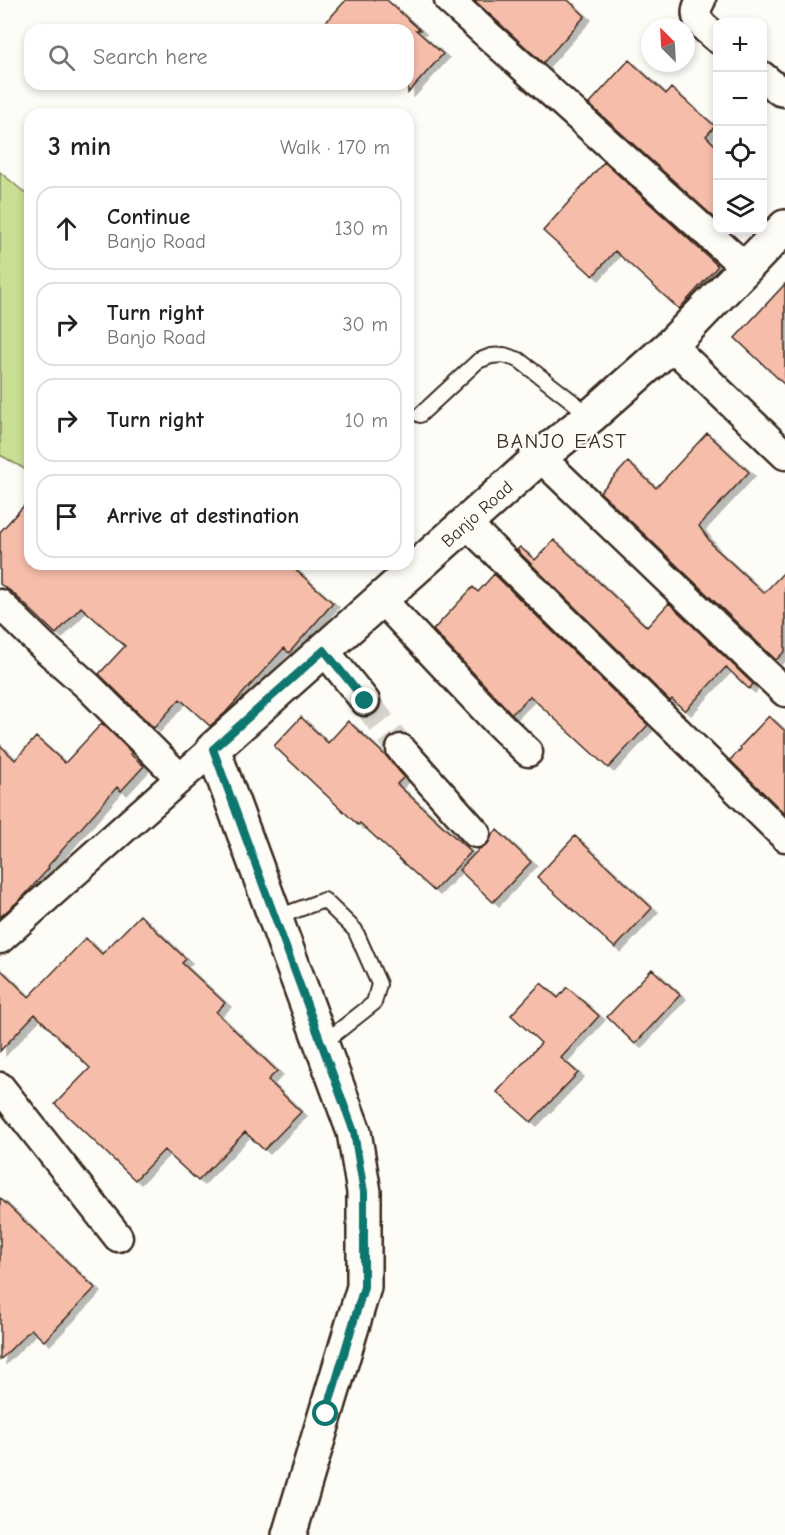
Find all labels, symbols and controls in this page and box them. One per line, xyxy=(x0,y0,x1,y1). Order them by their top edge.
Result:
north arrow xyxy=(641,18,695,72)
map controls xyxy=(713,18,767,234)
button: + xyxy=(713,18,767,72)
search box xyxy=(24,24,414,90)
icon: search xyxy=(45,41,78,74)
text: Search here xyxy=(93,44,208,70)
button: − xyxy=(713,72,767,126)
button: locate xyxy=(713,126,767,180)
text: 3 min xyxy=(48,132,111,162)
text: Walk · 170 m xyxy=(280,136,390,159)
button: layers xyxy=(713,180,767,234)
text: Continue xyxy=(107,204,190,230)
icon: ahead xyxy=(50,212,83,245)
text: 130 m xyxy=(335,217,388,240)
text: Banjo Road xyxy=(107,230,206,253)
text: Turn right xyxy=(107,300,204,326)
icon: right xyxy=(50,308,83,341)
text: 30 m xyxy=(342,313,388,336)
text: Banjo Road xyxy=(107,326,206,349)
icon: right xyxy=(50,404,83,437)
text: Turn right xyxy=(107,407,204,433)
text: 10 m xyxy=(345,409,388,432)
district label: BANJO EAST xyxy=(496,429,628,453)
street label: Banjo Road xyxy=(437,477,517,552)
icon: arrive xyxy=(50,500,83,533)
text: Arrive at destination xyxy=(107,503,299,529)
route end xyxy=(351,687,377,713)
route start xyxy=(312,1400,338,1426)

